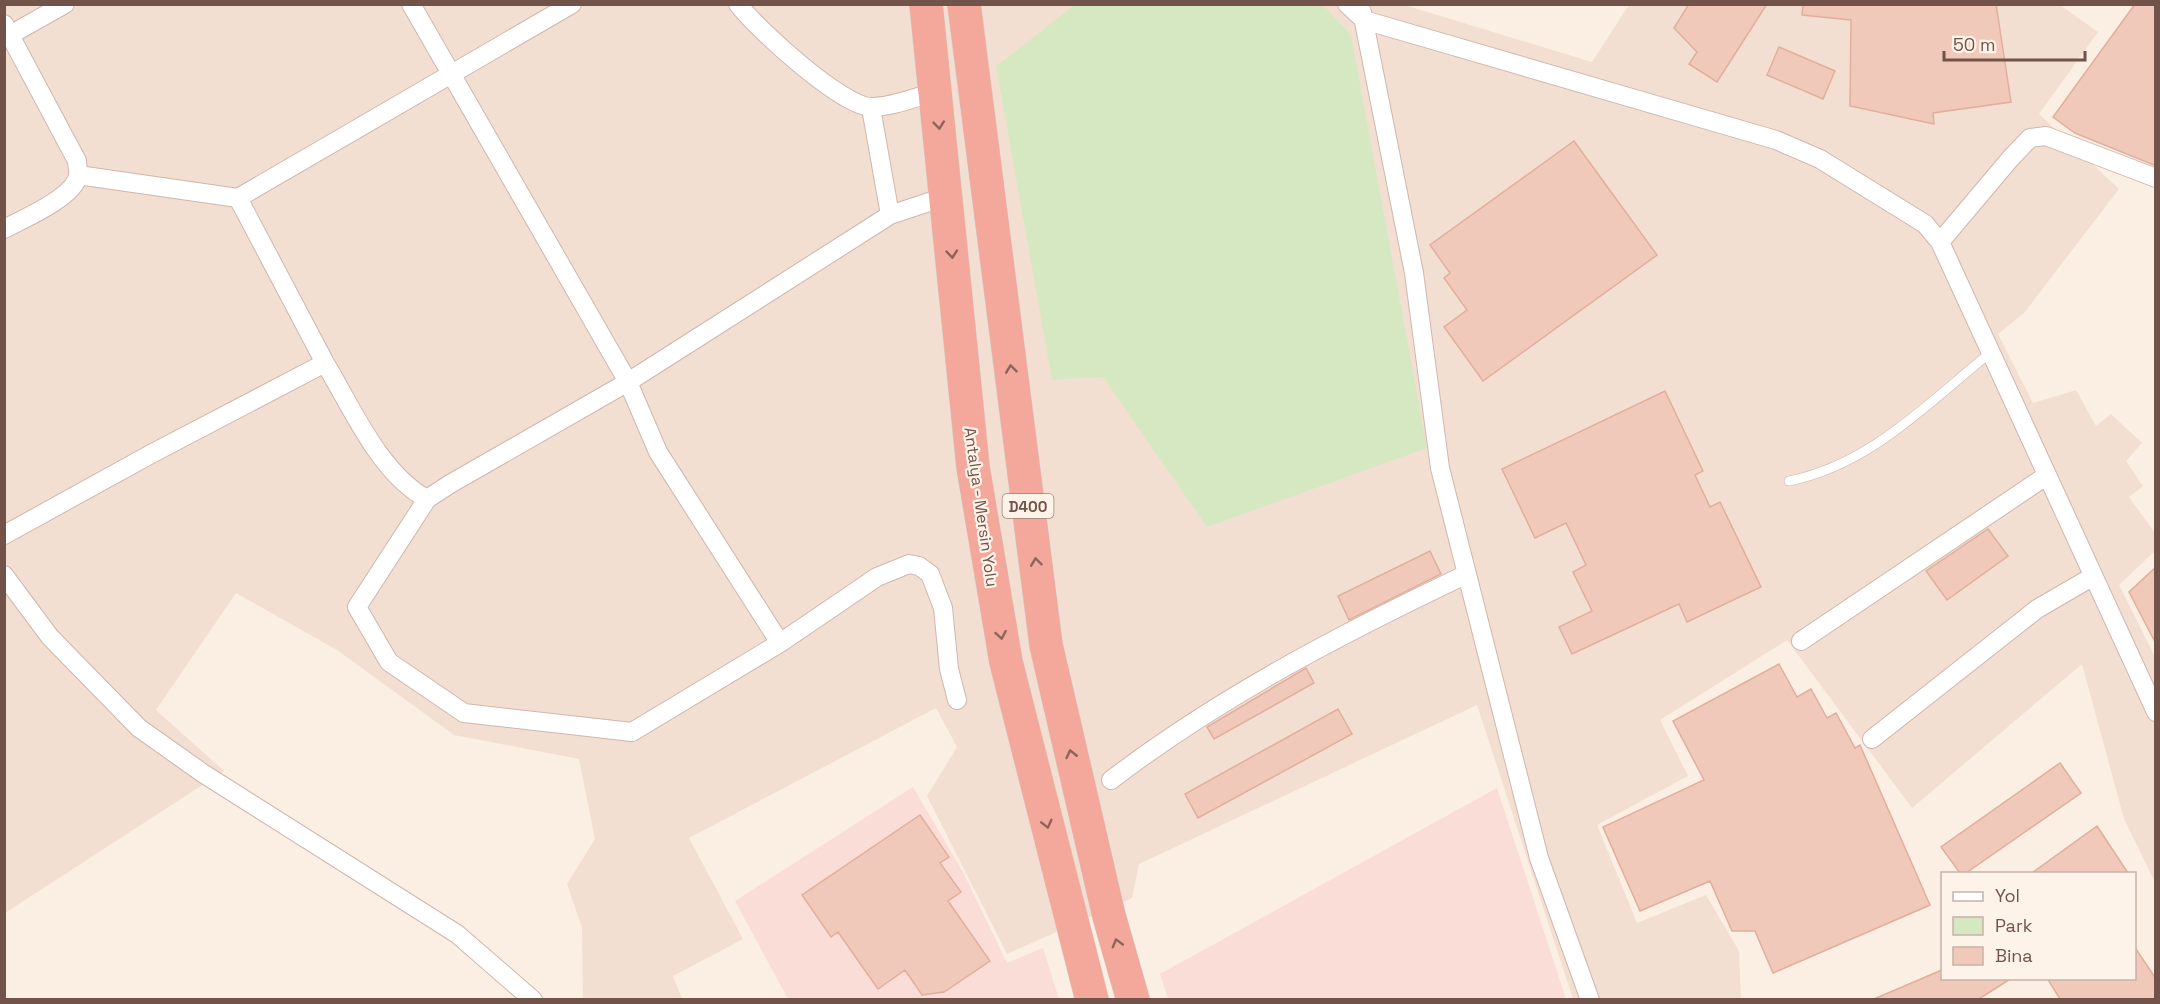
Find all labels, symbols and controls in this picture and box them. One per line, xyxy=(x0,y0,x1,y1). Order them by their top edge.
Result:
scale bar xyxy=(1944,24,2085,62)
text: 50 m xyxy=(1953,33,1995,56)
one-way arrow xyxy=(932,121,945,130)
one-way arrow xyxy=(945,249,958,258)
one-way arrow xyxy=(1005,364,1017,373)
street label: Antalya - Mersin Yolu xyxy=(959,426,1003,588)
road number: D400 xyxy=(1002,494,1054,518)
one-way arrow xyxy=(1030,558,1042,567)
one-way arrow xyxy=(994,629,1007,639)
one-way arrow xyxy=(1066,749,1079,759)
one-way arrow xyxy=(1039,819,1052,829)
legend xyxy=(1941,872,2136,980)
text: Yol xyxy=(1995,884,2020,907)
text: Park xyxy=(1995,914,2033,937)
one-way arrow xyxy=(1112,938,1124,949)
text: Bina xyxy=(1995,944,2033,967)

